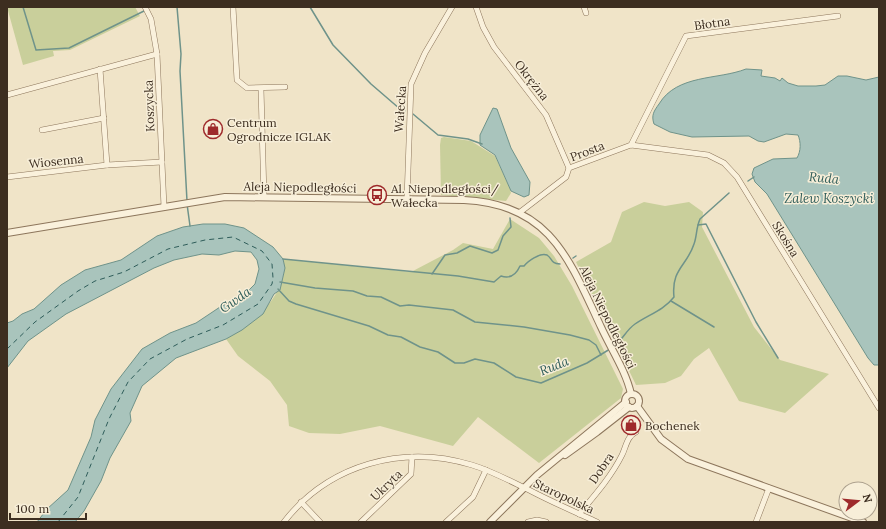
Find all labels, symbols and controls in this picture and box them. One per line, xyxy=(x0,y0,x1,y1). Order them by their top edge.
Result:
street label: Błotna xyxy=(693,13,731,33)
street label: Okrężna xyxy=(512,57,552,103)
street label: Koszycka xyxy=(141,80,157,132)
street label: Wałecka xyxy=(391,85,409,133)
place label: Centrum Ogrodnicze IGLAK xyxy=(227,115,332,144)
shop icon: Centrum Ogrodnicze IGLAK xyxy=(202,118,224,140)
street label: Prosta xyxy=(568,138,606,164)
street label: Wiosenna xyxy=(28,151,84,171)
water label: Ruda xyxy=(808,168,841,188)
street label: Aleja Niepodległości xyxy=(242,178,357,195)
place label: Al. Niepodległości/ Wałecka xyxy=(390,181,500,210)
bus stop icon: Al. Niepodległości/ Wałecka xyxy=(366,184,388,206)
water label: Zalew Koszycki xyxy=(784,190,874,207)
street label: Skośna xyxy=(769,218,803,260)
street label: Aleja Niepodległości xyxy=(576,262,639,371)
water label: Gwda xyxy=(216,283,255,317)
water label: Ruda xyxy=(537,352,572,380)
shop icon: Bochenek xyxy=(620,414,642,436)
place label: Bochenek xyxy=(645,418,700,433)
street label: Dobra xyxy=(585,450,617,486)
street label: Ukryta xyxy=(367,466,405,504)
street label: Staropolska xyxy=(531,475,597,517)
north arrow xyxy=(838,481,878,521)
text: N xyxy=(860,492,876,505)
scale bar xyxy=(10,495,86,521)
text: 100 m xyxy=(16,501,49,516)

